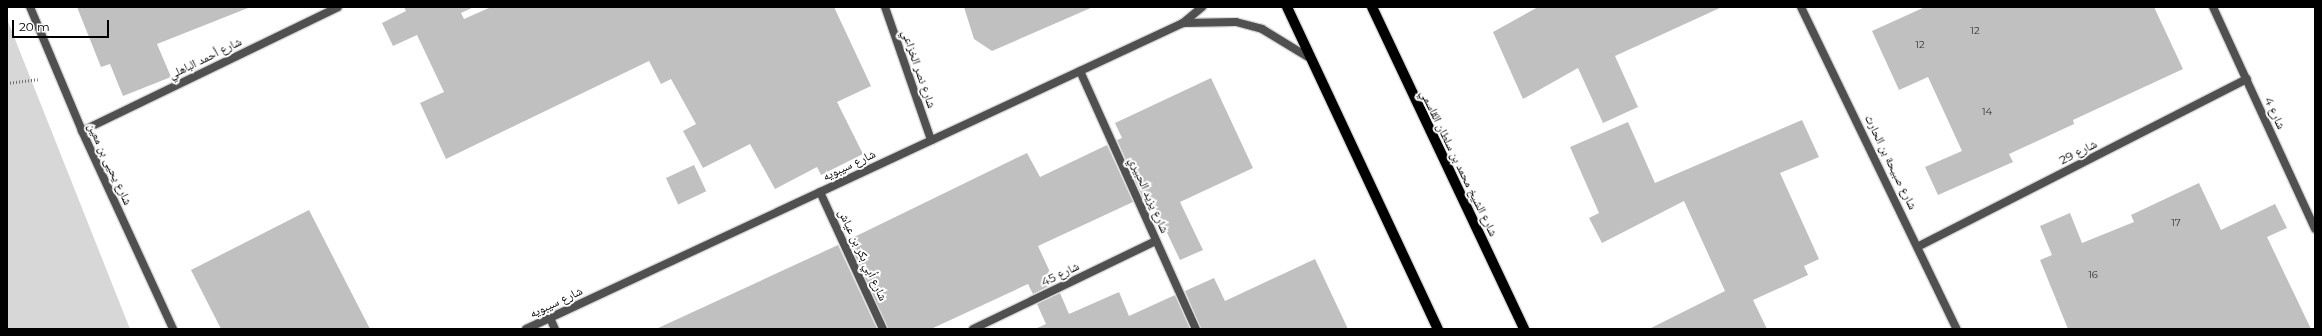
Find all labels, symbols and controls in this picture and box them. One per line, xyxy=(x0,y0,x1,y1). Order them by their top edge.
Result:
scale bar xyxy=(14,12,111,38)
text: 20 m xyxy=(19,19,50,34)
house number: 12 xyxy=(1970,25,1980,37)
street label: شارع نصر الخزاعي xyxy=(899,28,939,110)
street label: شارع أحمد الباهلي xyxy=(166,34,244,82)
house number: 12 xyxy=(1915,39,1925,51)
street label: شارع الشيخ محمد بن سلطان القاسمي xyxy=(1417,87,1501,239)
street label: شارع 4 xyxy=(2261,95,2289,131)
house number: 14 xyxy=(1982,106,1992,118)
street label: شارع صبيحة بن الحارث xyxy=(1862,112,1920,212)
street label: شارع يحيى بن معين xyxy=(85,121,135,207)
street label: شارع 29 xyxy=(2057,136,2099,168)
street label: شارع سيبويه xyxy=(820,146,878,184)
street label: شارع يزيد الحبيري xyxy=(1126,155,1172,235)
street label: شارع أبي بكر بن عياش xyxy=(835,207,891,303)
house number: 17 xyxy=(2171,217,2181,229)
street label: شارع 45 xyxy=(1039,259,1081,289)
house number: 16 xyxy=(2088,269,2098,281)
street label: شارع سيبويه xyxy=(527,283,585,321)

